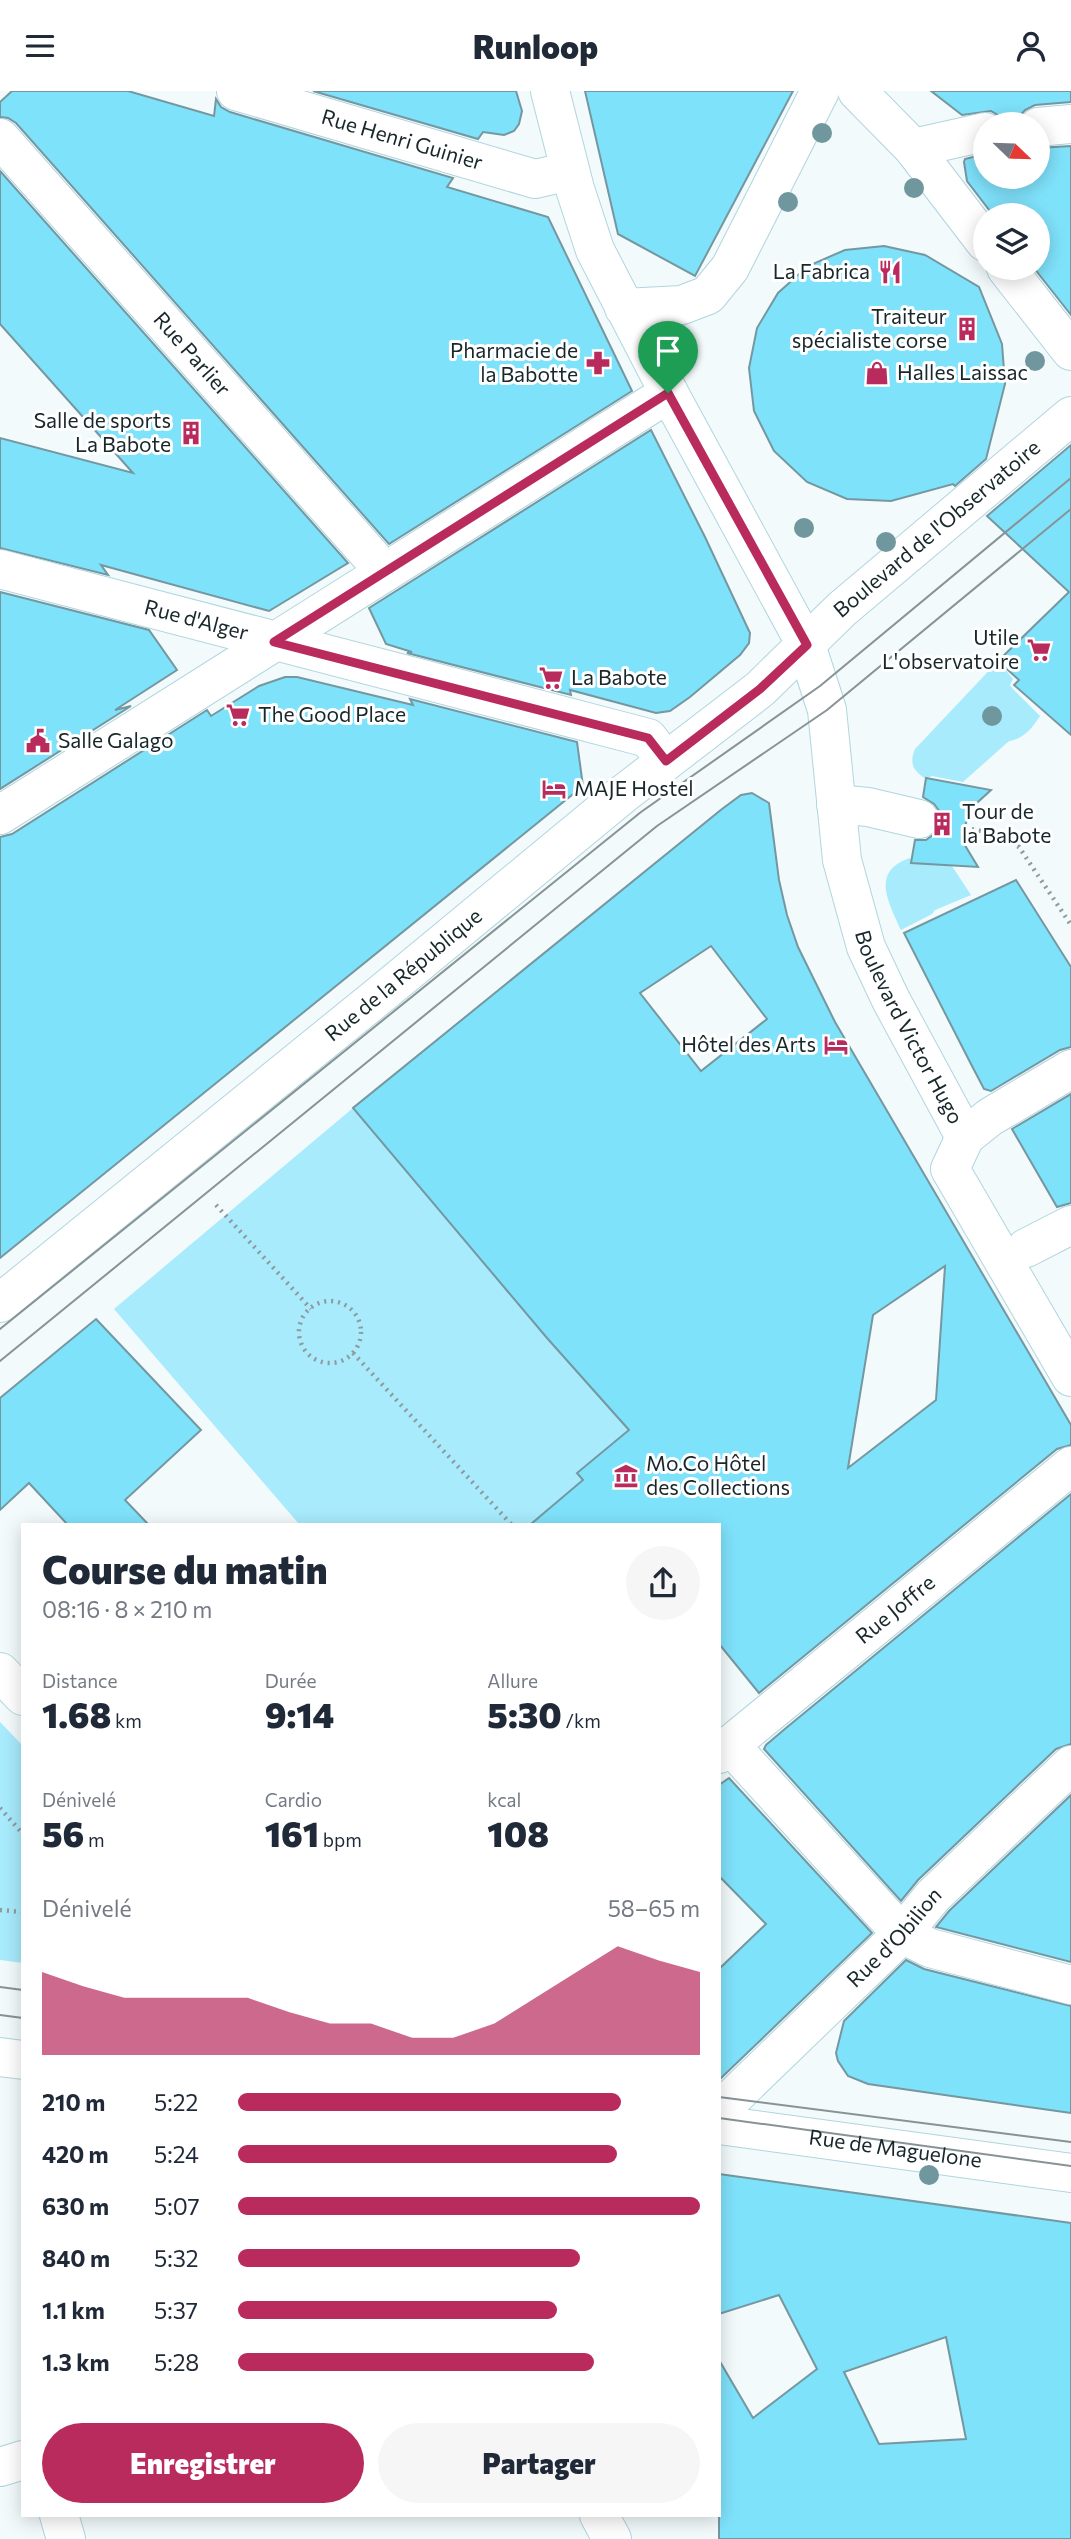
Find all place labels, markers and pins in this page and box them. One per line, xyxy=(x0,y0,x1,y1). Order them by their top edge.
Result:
place label: La Fabrica xyxy=(773,258,870,283)
restaurant icon: La Fabrica xyxy=(876,258,904,286)
place label: Traiteur spécialiste corse xyxy=(792,303,947,352)
building icon: Traiteur spécialiste corse xyxy=(953,315,981,343)
pin xyxy=(638,321,698,393)
place label: Pharmacie de la Babotte xyxy=(450,337,578,386)
pharmacy icon: Pharmacie de la Babotte xyxy=(584,349,612,377)
shop icon: Halles Laissac xyxy=(863,359,891,387)
place label: Halles Laissac xyxy=(897,359,1028,384)
place label: Salle de sports La Babote xyxy=(34,407,171,456)
building icon: Salle de sports La Babote xyxy=(177,419,205,447)
place label: Utile L'observatoire xyxy=(882,624,1019,673)
supermarket icon: Utile L'observatoire xyxy=(1025,636,1053,664)
supermarket icon: La Babote xyxy=(537,664,565,692)
place label: La Babote xyxy=(571,664,667,689)
supermarket icon: The Good Place xyxy=(224,701,252,729)
place label: The Good Place xyxy=(258,701,406,726)
public building icon: Salle Galago xyxy=(24,727,52,755)
place label: Salle Galago xyxy=(58,727,173,752)
hotel icon: MAJE Hostel xyxy=(540,775,568,803)
place label: MAJE Hostel xyxy=(574,775,694,800)
place label: Tour de la Babote xyxy=(962,798,1051,847)
building icon: Tour de la Babote xyxy=(928,810,956,838)
place label: Hôtel des Arts xyxy=(681,1031,816,1056)
hotel icon: Hôtel des Arts xyxy=(822,1031,850,1059)
place label: Mo.Co Hôtel des Collections xyxy=(646,1450,790,1499)
museum icon: Mo.Co Hôtel des Collections xyxy=(612,1462,640,1490)

